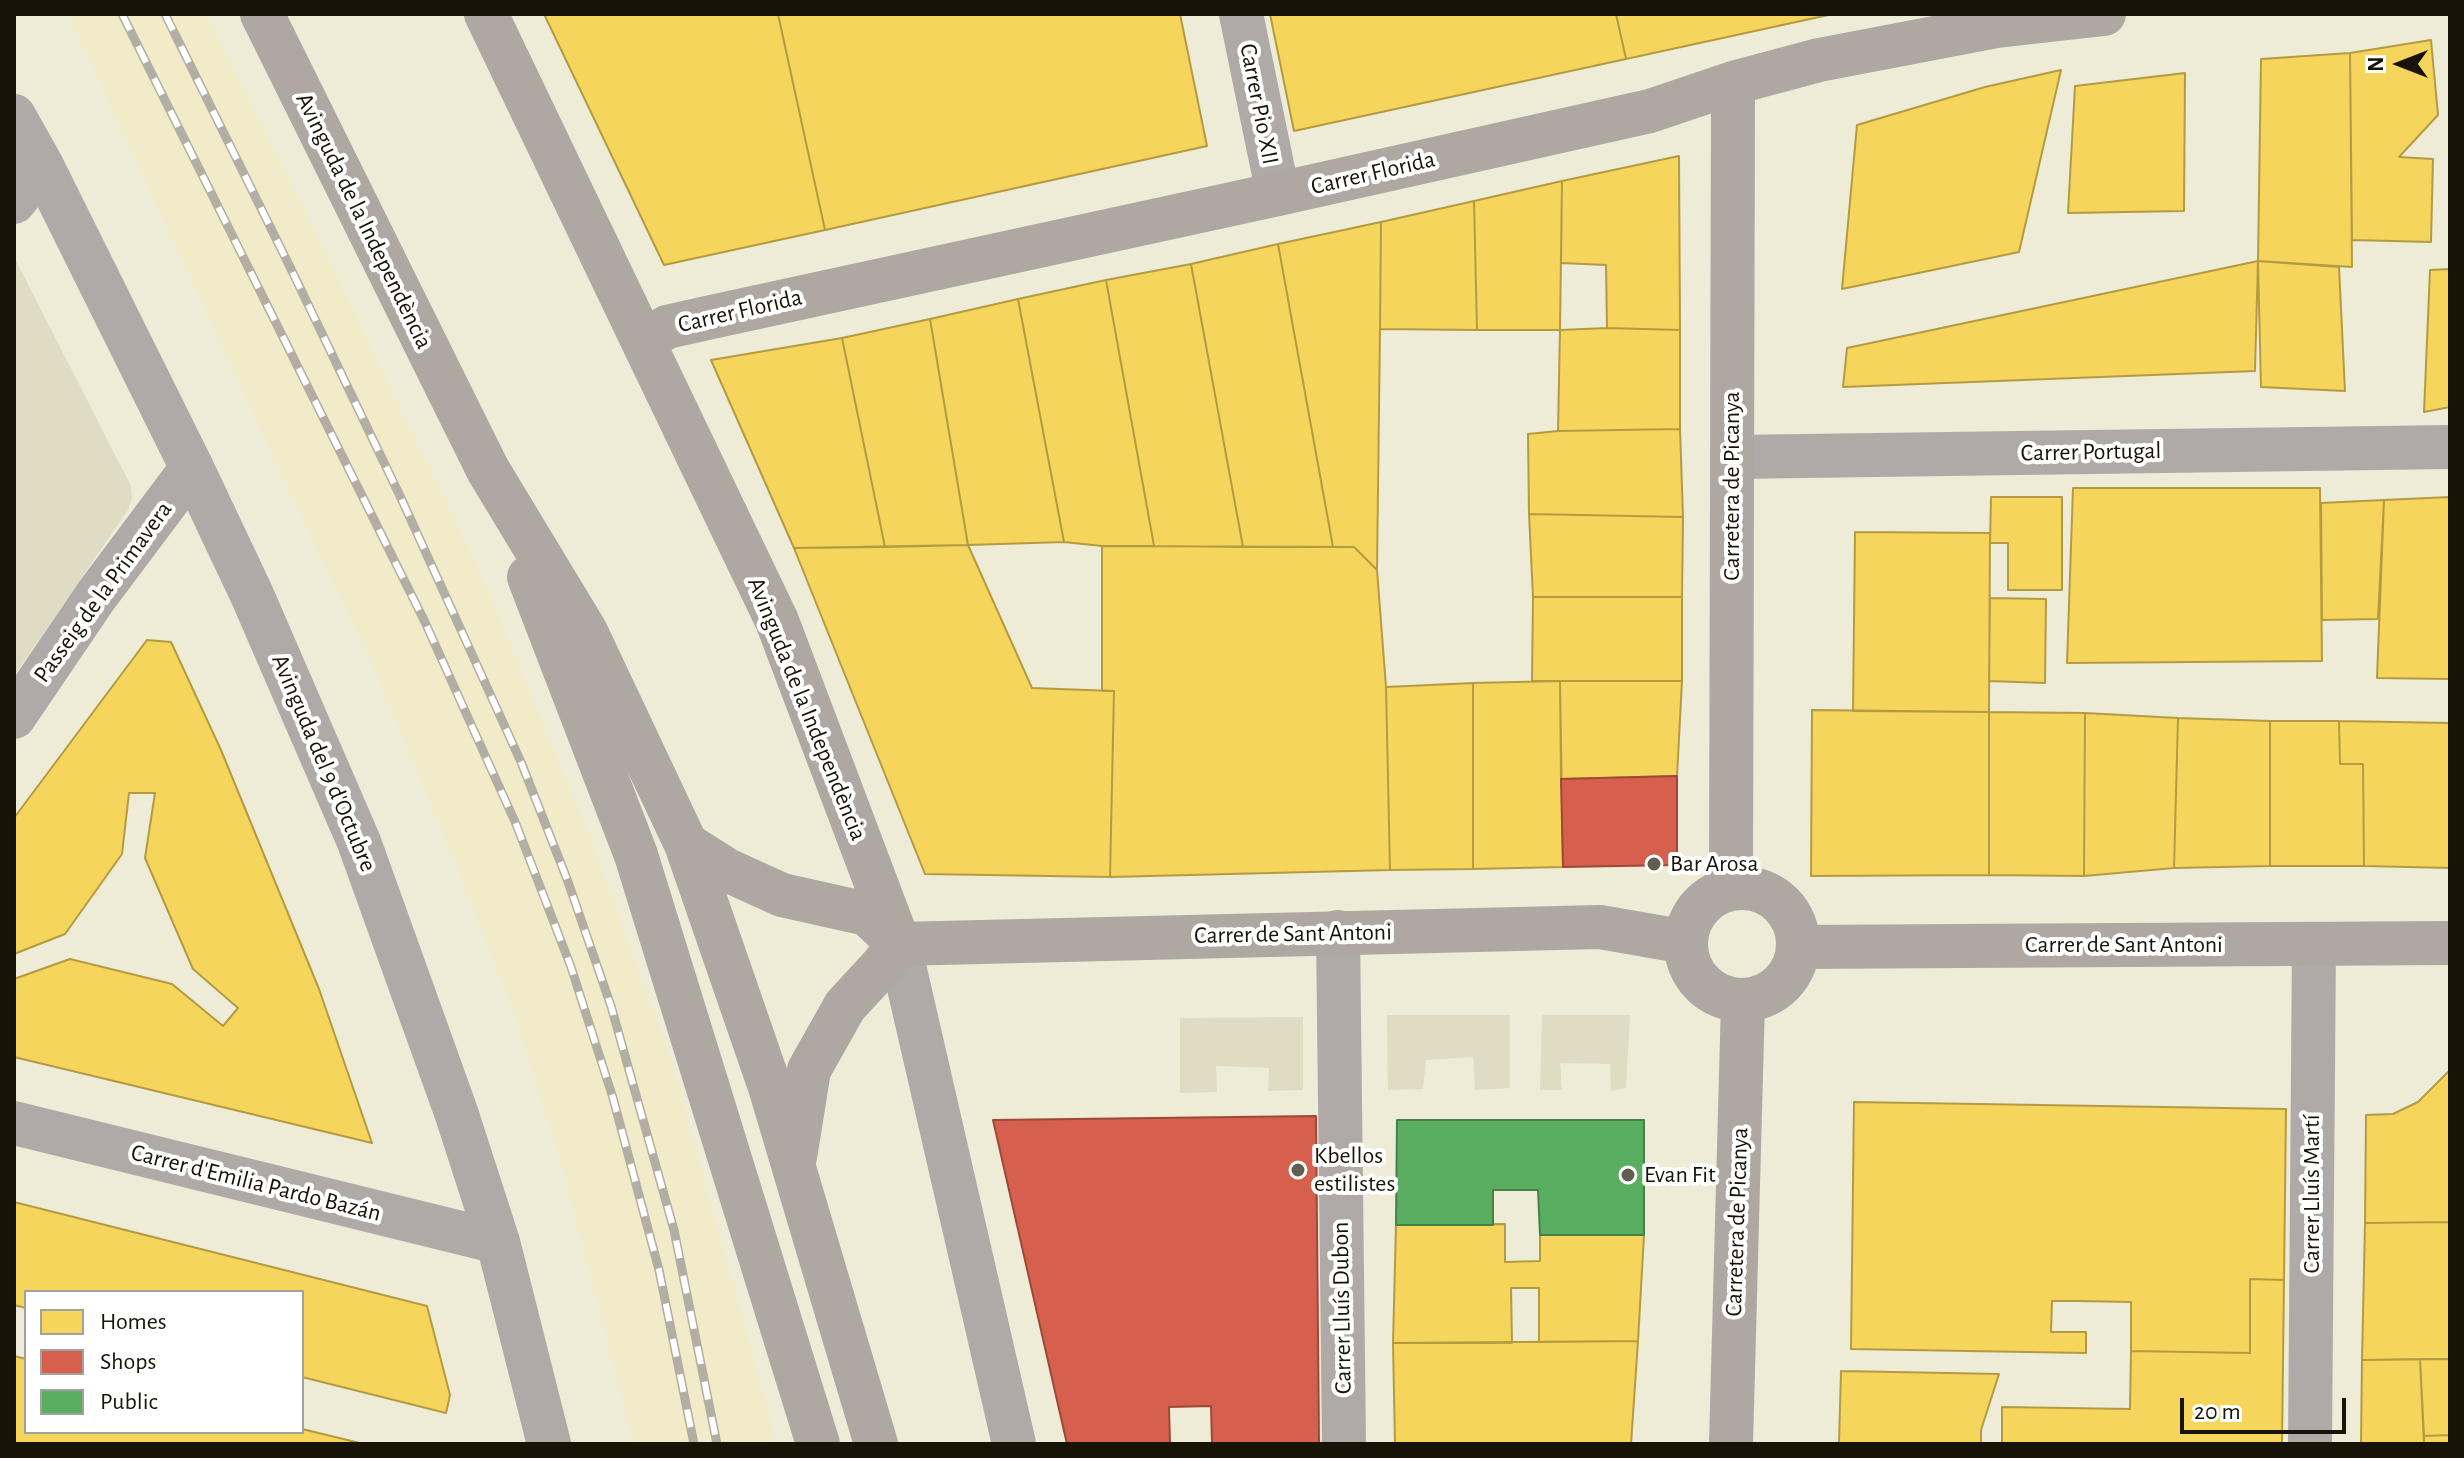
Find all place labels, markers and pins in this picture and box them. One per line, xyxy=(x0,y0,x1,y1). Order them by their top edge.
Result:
place label: Bar Arosa xyxy=(1670,850,1759,878)
marker: Bar Arosa xyxy=(1645,855,1663,873)
place label: Kbellos estilistes xyxy=(1314,1142,1395,1198)
marker: Kbellos estilistes xyxy=(1289,1161,1307,1179)
place label: Evan Fit xyxy=(1644,1161,1716,1189)
marker: Evan Fit xyxy=(1619,1166,1637,1184)

